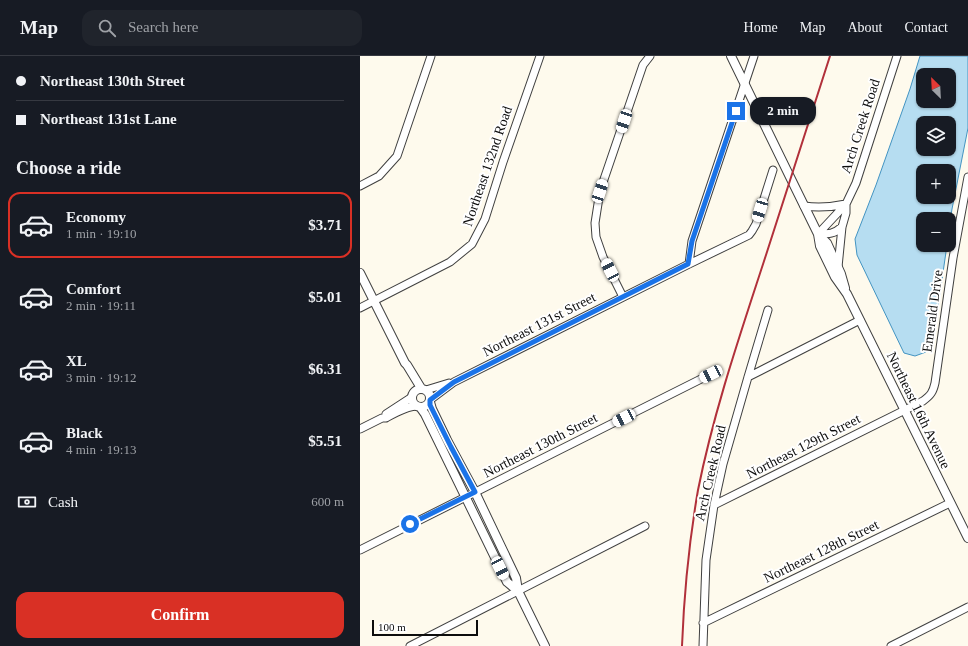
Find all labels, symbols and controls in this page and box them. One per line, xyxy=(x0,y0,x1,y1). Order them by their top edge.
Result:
search box xyxy=(82,10,362,46)
text: Map xyxy=(20,17,58,38)
icon: search xyxy=(96,17,118,39)
text: Search here xyxy=(128,19,198,35)
text: Home xyxy=(744,20,778,35)
text: Map xyxy=(800,20,825,35)
text: About xyxy=(847,20,882,35)
text: Contact xyxy=(904,20,948,35)
north arrow xyxy=(916,68,956,108)
map controls xyxy=(916,68,956,252)
text: Northeast 130th Street xyxy=(40,73,185,89)
street label: Arch Creek Road xyxy=(838,77,883,175)
callout: 2 min xyxy=(750,97,816,125)
route end xyxy=(727,102,745,120)
text: 2 min xyxy=(767,103,799,118)
street label: Northeast 132nd Road xyxy=(460,104,515,228)
car xyxy=(615,108,633,134)
text: Northeast 131st Lane xyxy=(40,111,177,127)
button: layers xyxy=(916,116,956,156)
text: Choose a ride xyxy=(16,158,121,178)
button: + xyxy=(916,164,956,204)
car xyxy=(591,178,609,204)
car xyxy=(751,197,769,223)
icon: car xyxy=(18,207,54,243)
text: Economy xyxy=(66,209,126,225)
button: − xyxy=(916,212,956,252)
text: $3.71 xyxy=(308,217,342,233)
text: 1 min · 19:10 xyxy=(66,226,136,241)
car xyxy=(599,257,621,283)
street label: Emerald Drive xyxy=(919,269,946,353)
icon: car xyxy=(18,279,54,315)
text: Comfort xyxy=(66,281,121,297)
text: $5.01 xyxy=(308,289,342,305)
street label: Northeast 131st Street xyxy=(480,289,598,359)
text: 2 min · 19:11 xyxy=(66,298,136,313)
street label: Northeast 16th Avenue xyxy=(884,349,953,471)
icon: car xyxy=(18,351,54,387)
text: XL xyxy=(66,353,87,369)
text: $6.31 xyxy=(308,361,342,377)
car xyxy=(698,363,724,385)
text: 3 min · 19:12 xyxy=(66,370,136,385)
car xyxy=(611,407,637,429)
street label: Northeast 130th Street xyxy=(481,410,600,481)
street label: Northeast 129th Street xyxy=(744,411,863,482)
icon: car xyxy=(18,423,54,459)
street label: Arch Creek Road xyxy=(692,424,729,523)
text: Black xyxy=(66,425,103,441)
text: $5.51 xyxy=(308,433,342,449)
text: 4 min · 19:13 xyxy=(66,442,136,457)
icon: cash xyxy=(16,491,38,513)
text: Cash xyxy=(48,494,78,510)
text: 600 m xyxy=(311,494,344,509)
route start xyxy=(401,515,419,533)
street label: Northeast 128th Street xyxy=(761,517,881,586)
car xyxy=(489,555,511,581)
button: Confirm xyxy=(16,592,344,638)
scale bar xyxy=(372,618,478,637)
text: 100 m xyxy=(378,621,406,633)

